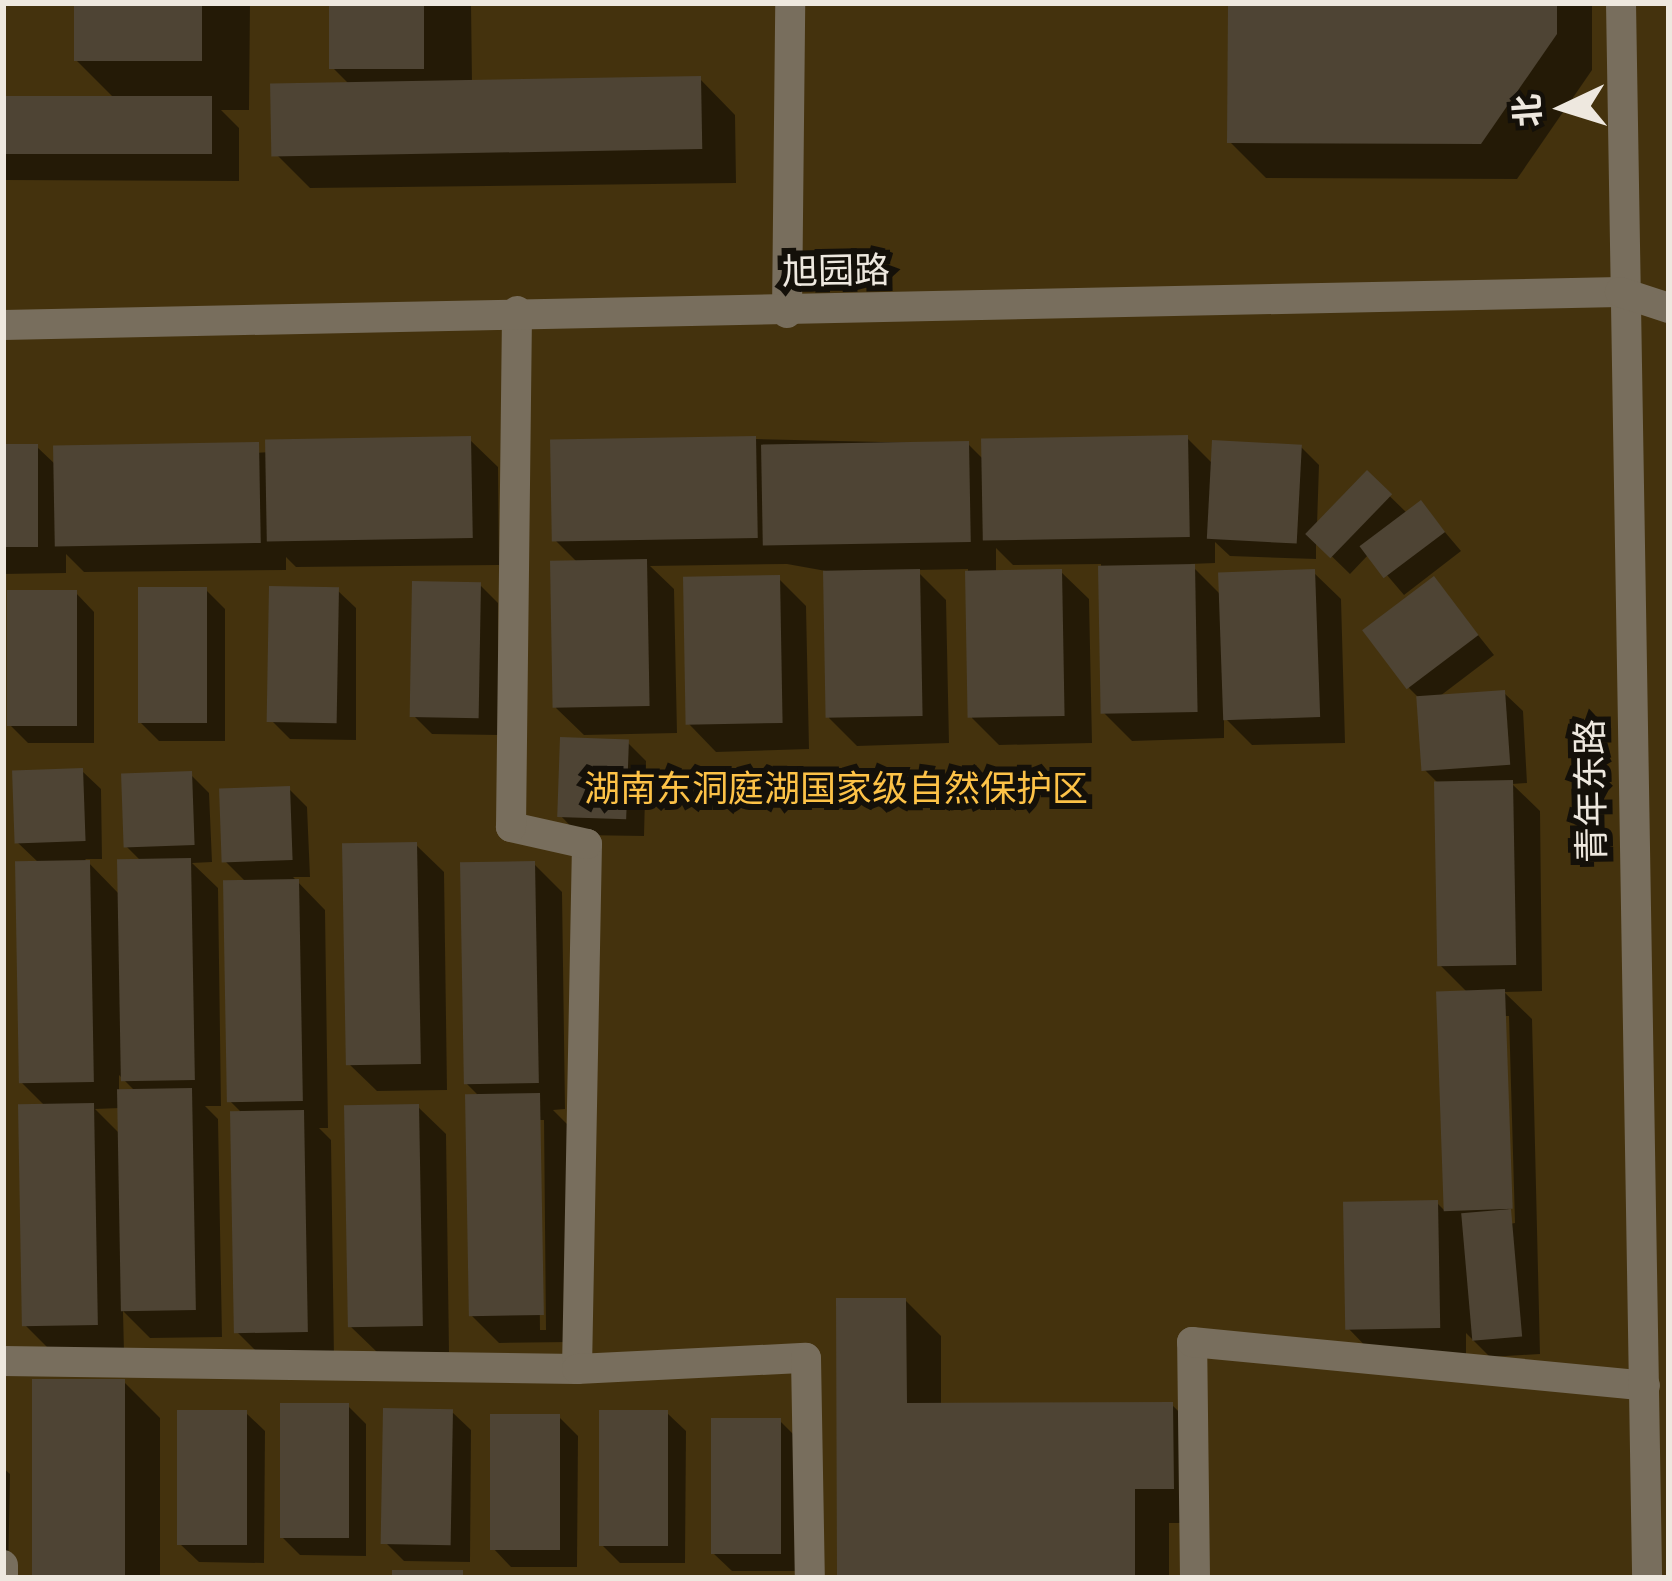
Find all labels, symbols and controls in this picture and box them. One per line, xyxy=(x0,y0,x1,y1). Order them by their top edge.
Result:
north arrow xyxy=(1504,48,1624,168)
text: 北 xyxy=(1507,93,1549,128)
street label: 旭园路 xyxy=(782,249,890,295)
street label: 青年东路 xyxy=(1569,719,1615,863)
park label: 湖南东洞庭湖国家级自然保护区 xyxy=(584,768,1088,812)

